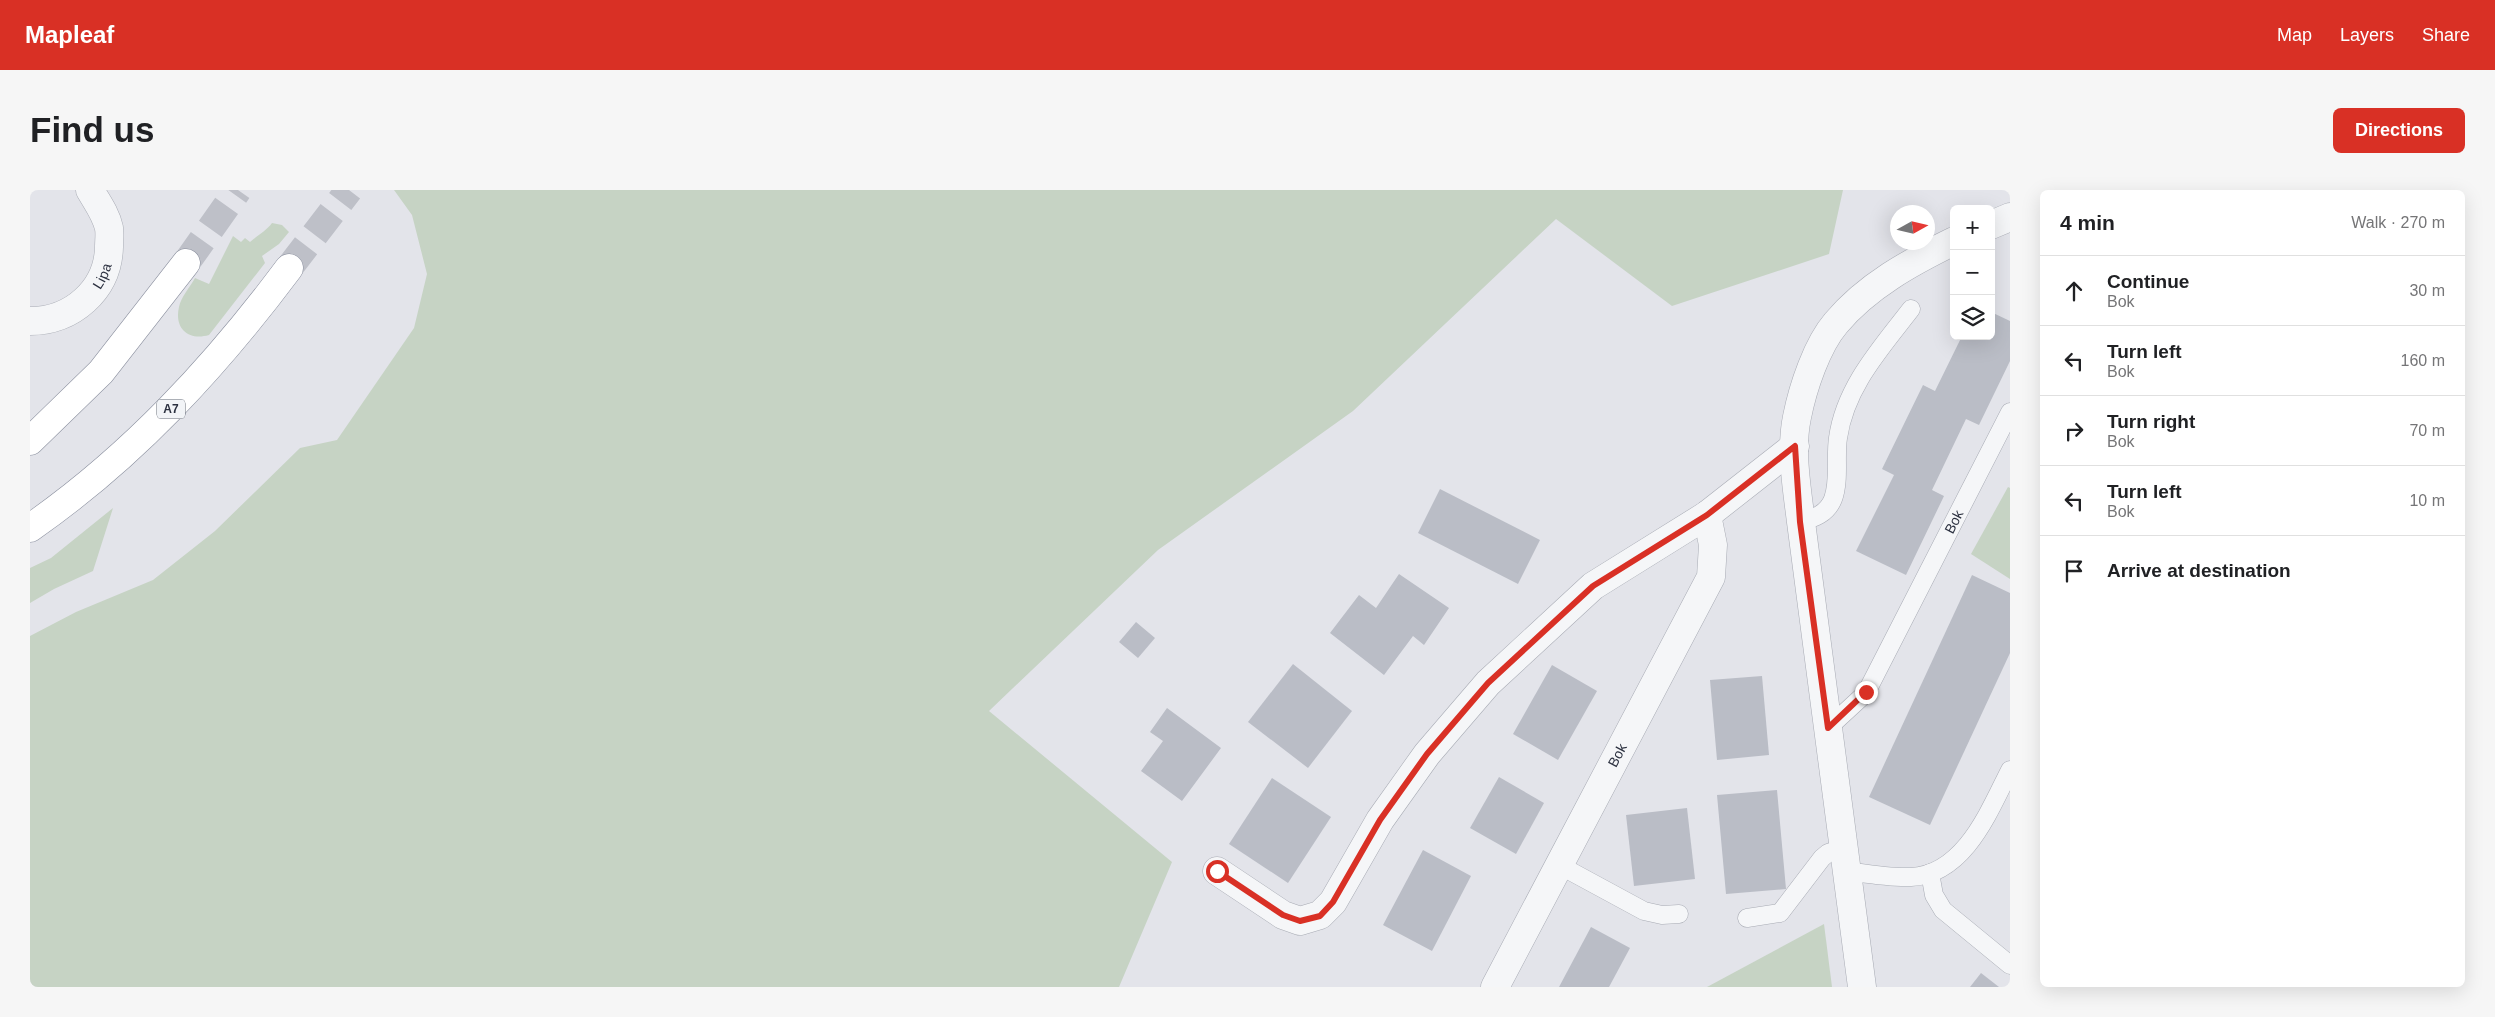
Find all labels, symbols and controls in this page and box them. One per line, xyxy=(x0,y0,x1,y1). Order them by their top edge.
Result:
text: Mapleaf xyxy=(25,21,114,48)
text: Map xyxy=(2277,25,2312,45)
text: Layers xyxy=(2340,25,2394,45)
text: Share xyxy=(2422,25,2470,45)
button: Directions xyxy=(2333,108,2465,153)
text: Find us xyxy=(30,110,154,149)
north arrow xyxy=(1890,205,1935,250)
map controls xyxy=(1950,205,1995,340)
button: + xyxy=(1950,205,1995,250)
text: 4 min xyxy=(2060,211,2115,234)
text: Walk · 270 m xyxy=(2351,214,2445,231)
button: − xyxy=(1950,250,1995,295)
street label: Lipa xyxy=(89,261,115,292)
text: Continue xyxy=(2107,271,2189,292)
icon: ahead xyxy=(2060,277,2088,305)
text: 30 m xyxy=(2409,282,2445,299)
text: Bok xyxy=(2107,293,2135,310)
button: layers xyxy=(1950,295,1995,340)
text: Turn left xyxy=(2107,341,2182,362)
icon: left xyxy=(2060,347,2088,375)
text: 160 m xyxy=(2401,352,2445,369)
text: Bok xyxy=(2107,363,2135,380)
road number: A7 xyxy=(157,400,185,418)
text: Turn right xyxy=(2107,411,2195,432)
icon: right xyxy=(2060,417,2088,445)
text: 70 m xyxy=(2409,422,2445,439)
text: Bok xyxy=(2107,433,2135,450)
text: Turn left xyxy=(2107,481,2182,502)
icon: left xyxy=(2060,487,2088,515)
text: 10 m xyxy=(2409,492,2445,509)
text: Bok xyxy=(2107,503,2135,520)
street label: Bok xyxy=(1941,507,1967,536)
icon: arrive xyxy=(2060,557,2088,585)
text: Arrive at destination xyxy=(2107,560,2291,581)
route end xyxy=(1855,681,1878,704)
street label: Bok xyxy=(1604,740,1630,770)
route start xyxy=(1206,860,1229,883)

